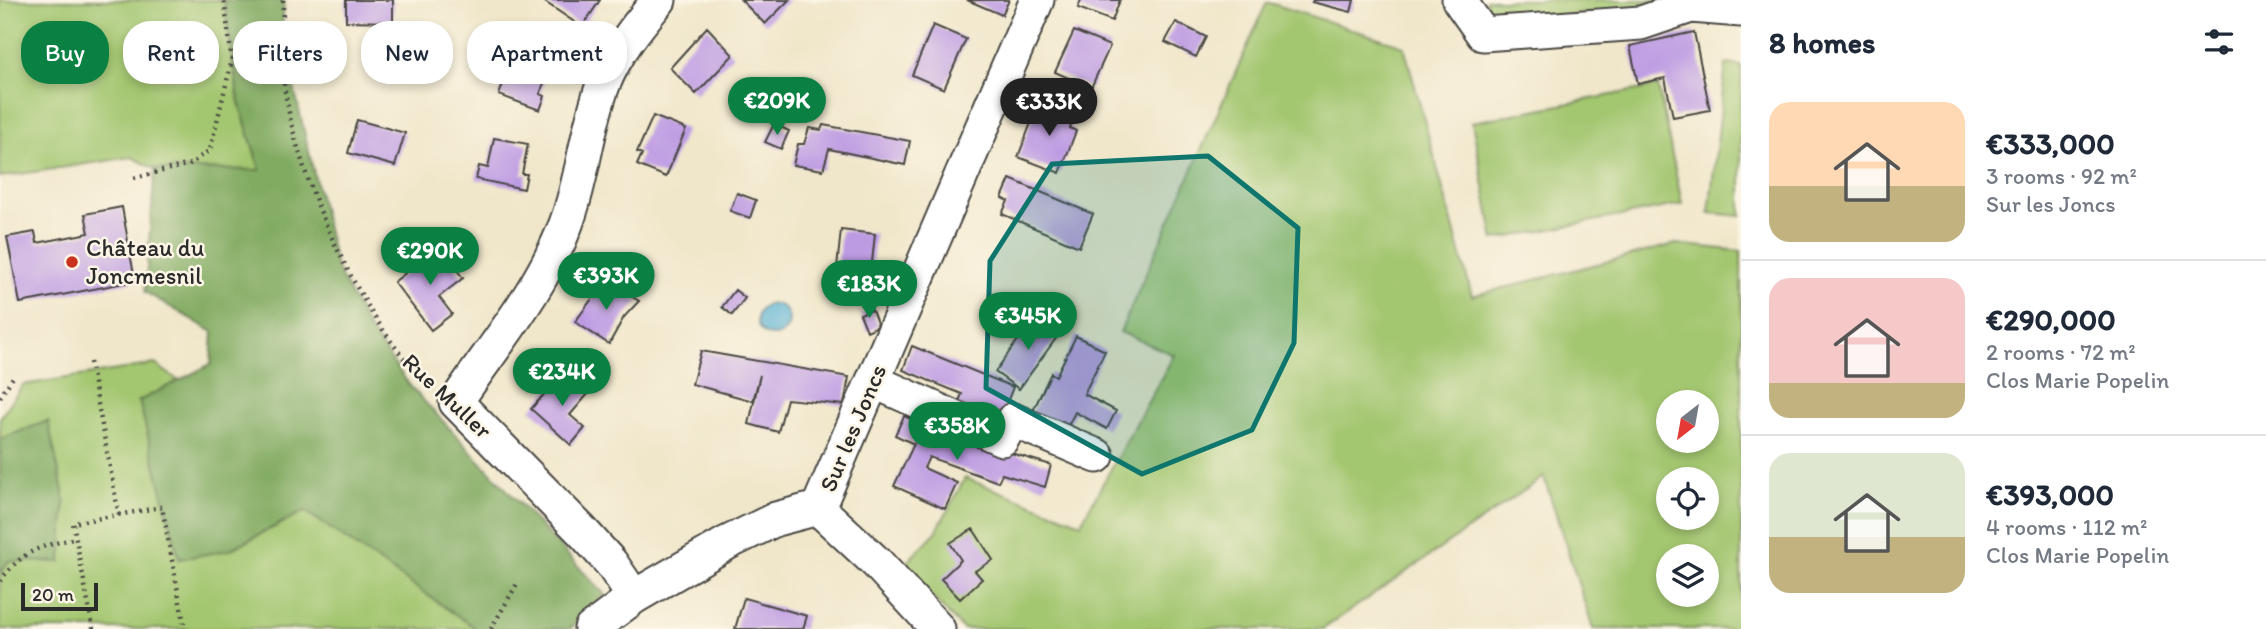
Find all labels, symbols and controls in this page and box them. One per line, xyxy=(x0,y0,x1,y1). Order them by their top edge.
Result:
chip: Buy xyxy=(21,21,109,84)
chip: Rent xyxy=(123,21,219,84)
chip: Filters xyxy=(233,21,347,84)
chip: New xyxy=(361,21,453,84)
chip: Apartment xyxy=(467,21,627,84)
icon: filters xyxy=(2200,23,2238,61)
text: 8 homes xyxy=(1769,24,1876,61)
pin: €209K xyxy=(728,78,826,137)
pin: €333K xyxy=(1000,78,1098,138)
text: €209K xyxy=(744,86,810,114)
text: €333K xyxy=(1016,87,1082,115)
text: €333,000 xyxy=(1986,125,2115,162)
icon: home xyxy=(1825,130,1909,214)
text: 3 rooms · 92 m² xyxy=(1986,162,2137,190)
text: Sur les Joncs xyxy=(1986,190,2116,218)
pin: €290K xyxy=(381,228,479,287)
place label: Château du Joncmesnil xyxy=(86,233,204,290)
text: €290K xyxy=(397,236,463,264)
pin: €393K xyxy=(557,252,655,312)
marker: Château du Joncmesnil xyxy=(64,254,80,270)
pin: €183K xyxy=(820,260,918,320)
text: €393K xyxy=(574,261,638,289)
text: €183K xyxy=(837,269,901,297)
pin: €345K xyxy=(979,292,1077,352)
text: €345K xyxy=(995,301,1061,329)
text: €290,000 xyxy=(1986,301,2116,338)
icon: home xyxy=(1825,306,1909,390)
text: 2 rooms · 72 m² xyxy=(1986,338,2136,366)
street label: Rue Muller xyxy=(397,347,498,445)
pin: €234K xyxy=(513,348,611,408)
text: €234K xyxy=(529,357,595,385)
street label: Sur les Joncs xyxy=(813,360,892,496)
text: Clos Marie Popelin xyxy=(1986,366,2169,394)
north arrow xyxy=(1656,390,1718,453)
map controls xyxy=(1656,390,1719,607)
pin: €358K xyxy=(908,402,1006,462)
text: €358K xyxy=(924,411,990,439)
button: locate xyxy=(1656,467,1719,530)
text: €393,000 xyxy=(1986,476,2114,513)
icon: home xyxy=(1825,481,1909,565)
text: 4 rooms · 112 m² xyxy=(1986,513,2147,541)
text: Clos Marie Popelin xyxy=(1986,541,2169,569)
button: layers xyxy=(1656,544,1719,607)
scale bar xyxy=(21,580,98,612)
text: 20 m xyxy=(32,583,74,606)

